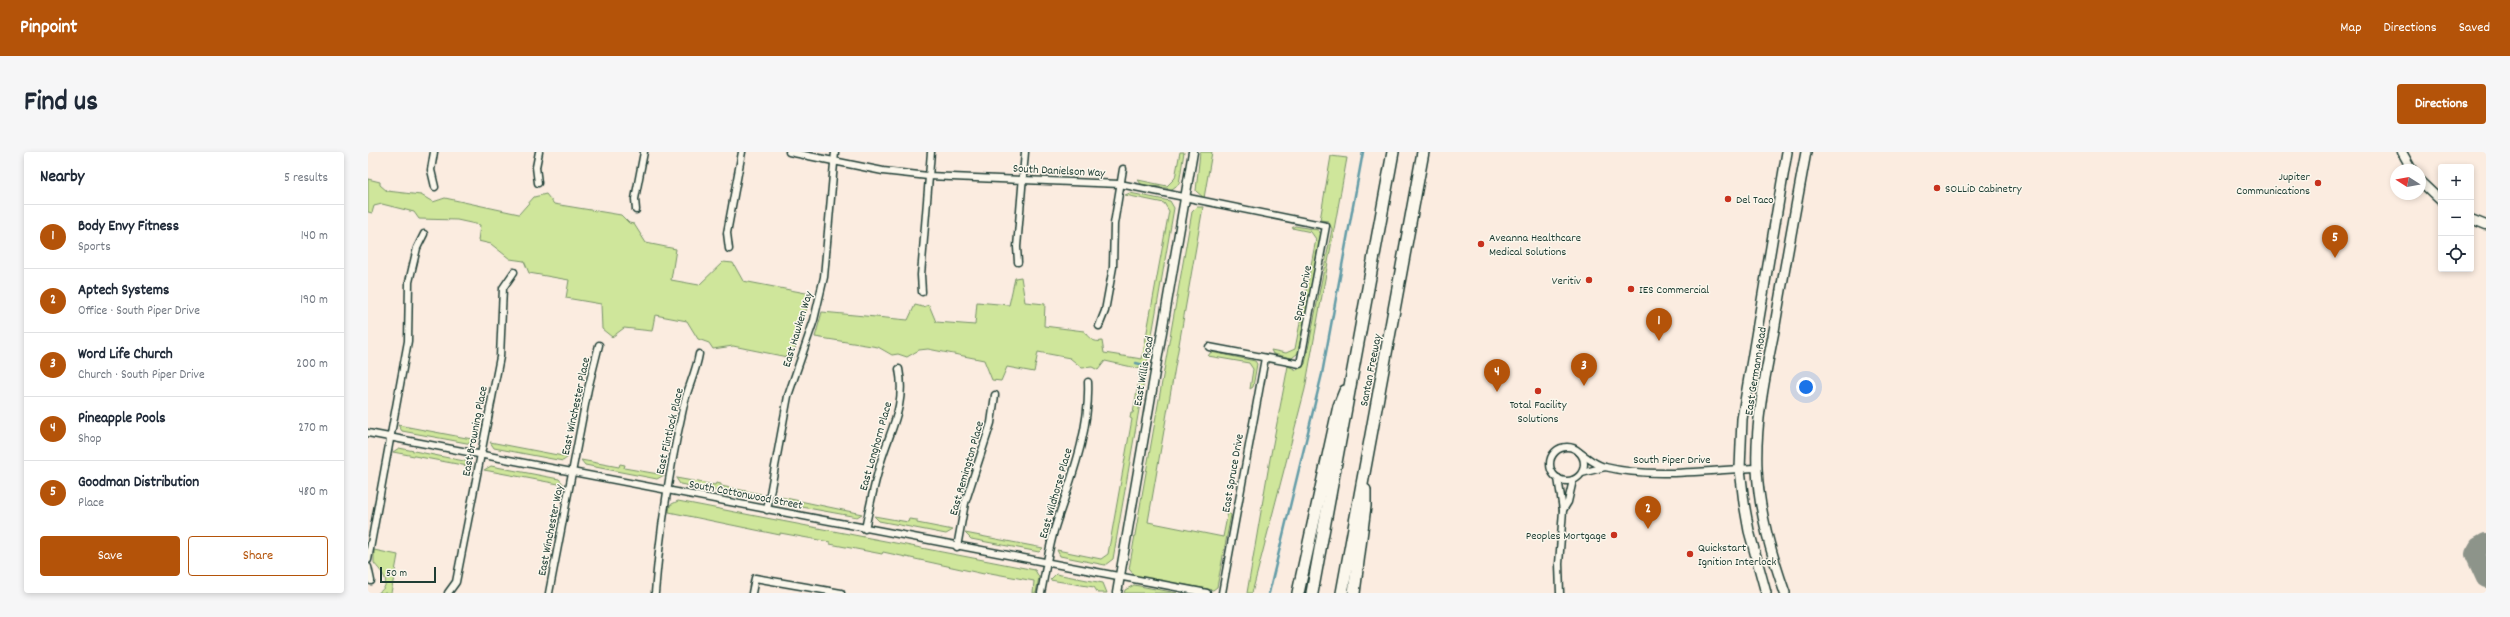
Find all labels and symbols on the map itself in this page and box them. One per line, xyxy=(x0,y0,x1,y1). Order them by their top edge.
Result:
street label: South Danielson Way xyxy=(1012,161,1107,182)
north arrow xyxy=(2390,164,2426,200)
place label: Jupiter Communications xyxy=(2236,169,2311,200)
marker: Jupiter Communications xyxy=(2313,178,2323,188)
place label: SOLLiD Cabinetry xyxy=(1945,181,2023,198)
marker: SOLLiD Cabinetry xyxy=(1932,183,1942,193)
place label: Del Taco xyxy=(1736,192,1774,209)
marker: Del Taco xyxy=(1723,194,1733,204)
pin: 5 xyxy=(2322,225,2348,258)
place label: Aveanna Healthcare Medical Solutions xyxy=(1489,230,1581,261)
marker: Aveanna Healthcare Medical Solutions xyxy=(1476,239,1486,249)
street label: Spruce Drive xyxy=(1290,264,1317,323)
place label: Veritiv xyxy=(1552,273,1581,290)
marker: Veritiv xyxy=(1584,275,1594,285)
place label: IES Commercial xyxy=(1639,282,1709,299)
marker: IES Commercial xyxy=(1626,284,1636,294)
street label: East Hawken Way xyxy=(779,288,818,370)
pin: 1 xyxy=(1646,308,1672,341)
street label: East Germann Road xyxy=(1741,326,1772,417)
street label: Santan Freeway xyxy=(1356,332,1387,408)
street label: East Willis Road xyxy=(1130,335,1159,407)
pin: 3 xyxy=(1571,353,1597,386)
street label: East Winchester Place xyxy=(558,356,595,457)
pin: 4 xyxy=(1484,359,1510,392)
your location xyxy=(1796,377,1816,397)
street label: East Browning Place xyxy=(458,385,493,478)
street label: East Flintlock Place xyxy=(652,386,689,476)
marker: Total Facility Solutions xyxy=(1533,386,1543,396)
place label: Total Facility Solutions xyxy=(1509,397,1568,428)
street label: East Longhorn Place xyxy=(856,400,897,493)
street label: East Remington Place xyxy=(946,419,989,518)
street label: East Spruce Drive xyxy=(1218,433,1249,514)
street label: East Wildhorse Place xyxy=(1035,446,1077,541)
street label: South Piper Drive xyxy=(1633,452,1711,469)
street label: South Cottonwood Street xyxy=(687,476,805,515)
street label: East Winchester Way xyxy=(534,482,569,577)
pin: 2 xyxy=(1635,496,1661,529)
place label: Peoples Mortgage xyxy=(1526,528,1606,545)
marker: Peoples Mortgage xyxy=(1609,530,1619,540)
place label: Quickstart Ignition Interlock xyxy=(1698,540,1776,571)
marker: Quickstart Ignition Interlock xyxy=(1685,549,1695,559)
scale bar xyxy=(380,565,436,584)

